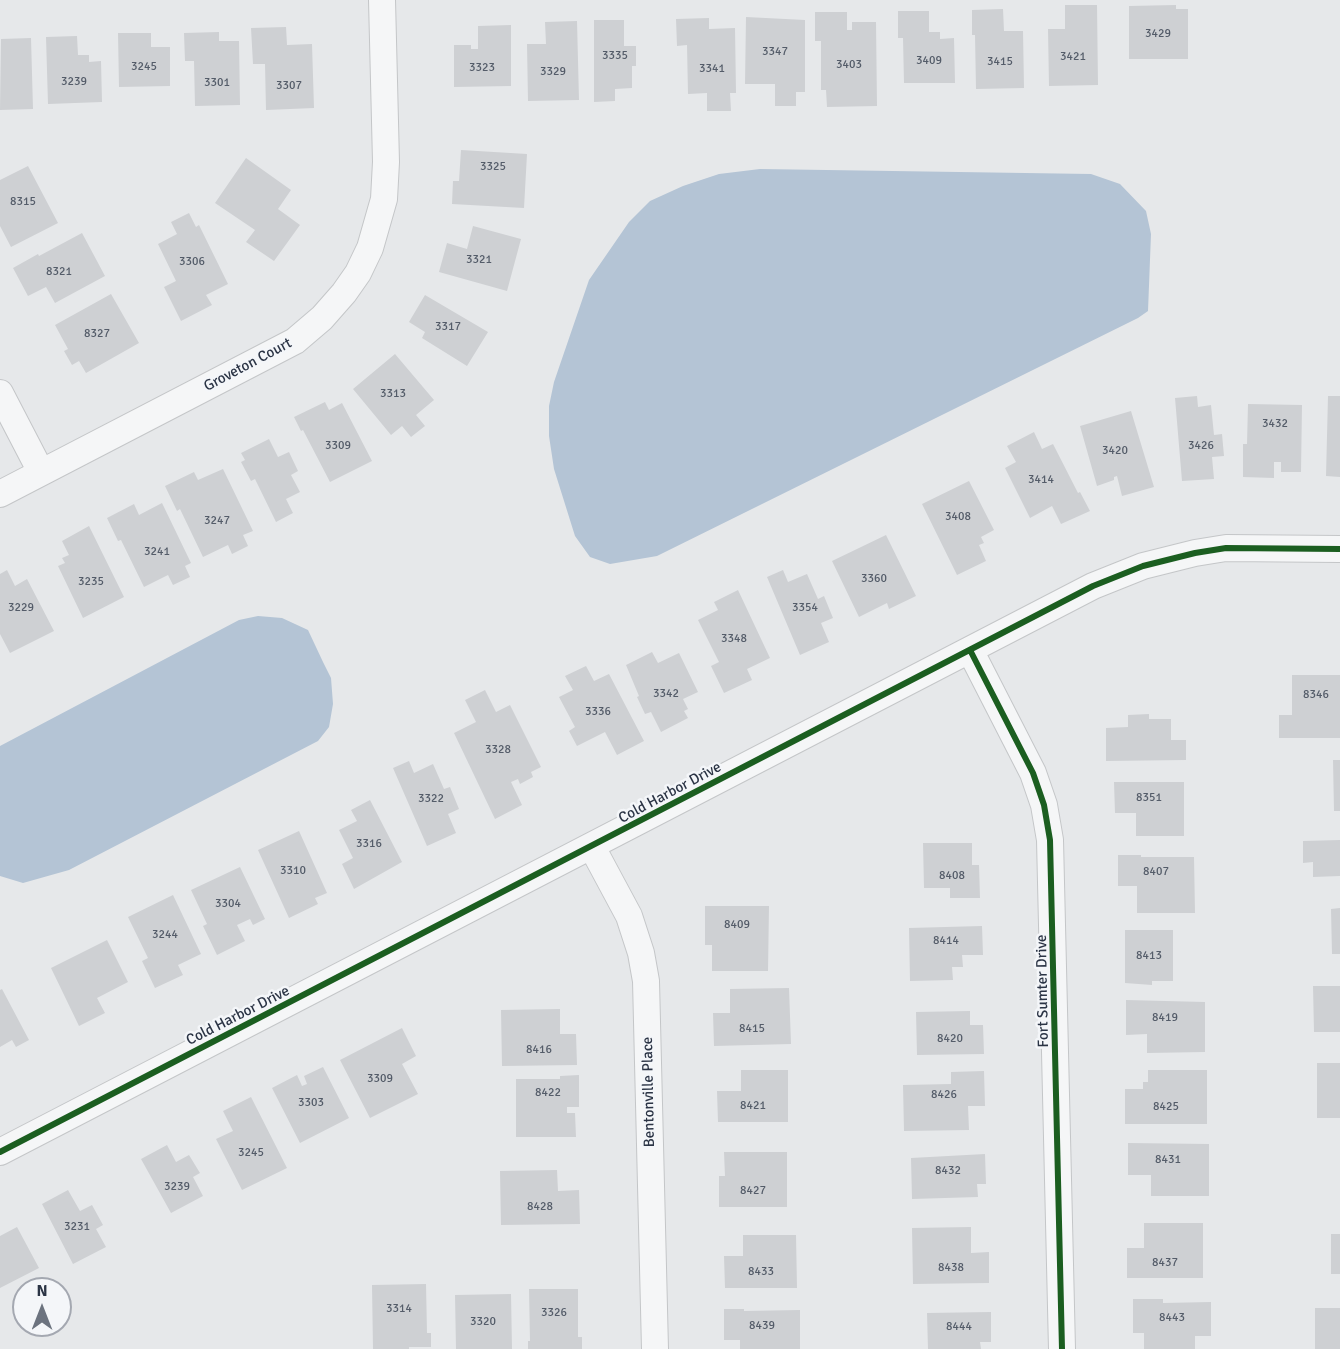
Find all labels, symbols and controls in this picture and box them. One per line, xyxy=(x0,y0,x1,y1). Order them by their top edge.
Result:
house number: 3429 xyxy=(1145,27,1171,41)
house number: 3347 xyxy=(762,45,788,59)
house number: 3335 xyxy=(602,49,628,63)
house number: 3421 xyxy=(1060,50,1086,64)
house number: 3409 xyxy=(916,54,942,68)
house number: 3415 xyxy=(987,55,1013,69)
house number: 3403 xyxy=(836,58,862,72)
house number: 3245 xyxy=(131,60,157,74)
house number: 3323 xyxy=(469,61,495,75)
house number: 3341 xyxy=(699,62,725,76)
house number: 3329 xyxy=(540,65,566,79)
house number: 3239 xyxy=(61,75,87,89)
house number: 3301 xyxy=(204,76,230,90)
house number: 3307 xyxy=(276,79,302,93)
house number: 3325 xyxy=(480,160,506,174)
house number: 8315 xyxy=(10,195,36,209)
house number: 3321 xyxy=(466,253,492,267)
house number: 3306 xyxy=(179,255,205,269)
house number: 8321 xyxy=(46,265,72,279)
house number: 3317 xyxy=(435,320,461,334)
house number: 8327 xyxy=(84,327,110,341)
street label: Groveton Court xyxy=(201,334,295,396)
house number: 3313 xyxy=(380,387,406,401)
house number: 3432 xyxy=(1262,417,1288,431)
house number: 3309 xyxy=(325,439,351,453)
house number: 3426 xyxy=(1188,439,1214,453)
house number: 3420 xyxy=(1102,444,1128,458)
house number: 3414 xyxy=(1028,473,1054,487)
house number: 3408 xyxy=(945,510,971,524)
house number: 3247 xyxy=(204,514,230,528)
house number: 3241 xyxy=(144,545,170,559)
house number: 3360 xyxy=(861,572,887,586)
house number: 3235 xyxy=(78,575,104,589)
house number: 3229 xyxy=(8,601,34,615)
house number: 3354 xyxy=(792,601,818,615)
house number: 3348 xyxy=(721,632,747,646)
house number: 3342 xyxy=(653,687,679,701)
house number: 8346 xyxy=(1303,688,1329,702)
house number: 3336 xyxy=(585,705,611,719)
house number: 3328 xyxy=(485,743,511,757)
street label: Cold Harbor Drive xyxy=(616,758,724,828)
house number: 8351 xyxy=(1136,791,1162,805)
house number: 3322 xyxy=(418,792,444,806)
house number: 3316 xyxy=(356,837,382,851)
house number: 3310 xyxy=(280,864,306,878)
house number: 8407 xyxy=(1143,865,1169,879)
house number: 8408 xyxy=(939,869,965,883)
house number: 3304 xyxy=(215,897,241,911)
house number: 8409 xyxy=(724,918,750,932)
house number: 3244 xyxy=(152,928,178,942)
house number: 8414 xyxy=(933,934,959,948)
street label: Fort Sumter Drive xyxy=(1033,934,1053,1048)
house number: 8413 xyxy=(1136,949,1162,963)
street label: Cold Harbor Drive xyxy=(183,982,293,1050)
house number: 8419 xyxy=(1152,1011,1178,1025)
house number: 8415 xyxy=(739,1022,765,1036)
house number: 8420 xyxy=(937,1032,963,1046)
street label: Bentonville Place xyxy=(639,1037,659,1147)
house number: 8416 xyxy=(526,1043,552,1057)
house number: 3309 xyxy=(367,1072,393,1086)
house number: 8422 xyxy=(535,1086,561,1100)
house number: 8426 xyxy=(931,1088,957,1102)
house number: 3303 xyxy=(298,1096,324,1110)
house number: 8421 xyxy=(740,1099,766,1113)
house number: 8425 xyxy=(1153,1100,1179,1114)
house number: 3245 xyxy=(238,1146,264,1160)
house number: 8431 xyxy=(1155,1153,1181,1167)
house number: 8432 xyxy=(935,1164,961,1178)
house number: 3239 xyxy=(164,1180,190,1194)
house number: 8427 xyxy=(740,1184,766,1198)
house number: 8428 xyxy=(527,1200,553,1214)
house number: 3231 xyxy=(64,1220,90,1234)
house number: 8437 xyxy=(1152,1256,1178,1270)
house number: 8438 xyxy=(938,1261,964,1275)
house number: 8433 xyxy=(748,1265,774,1279)
north arrow xyxy=(12,1277,72,1337)
text: N xyxy=(36,1281,48,1301)
house number: 3314 xyxy=(386,1302,412,1316)
house number: 3326 xyxy=(541,1306,567,1320)
house number: 8443 xyxy=(1159,1311,1185,1325)
house number: 3320 xyxy=(470,1315,496,1329)
house number: 8439 xyxy=(749,1319,775,1333)
house number: 8444 xyxy=(946,1320,972,1334)

